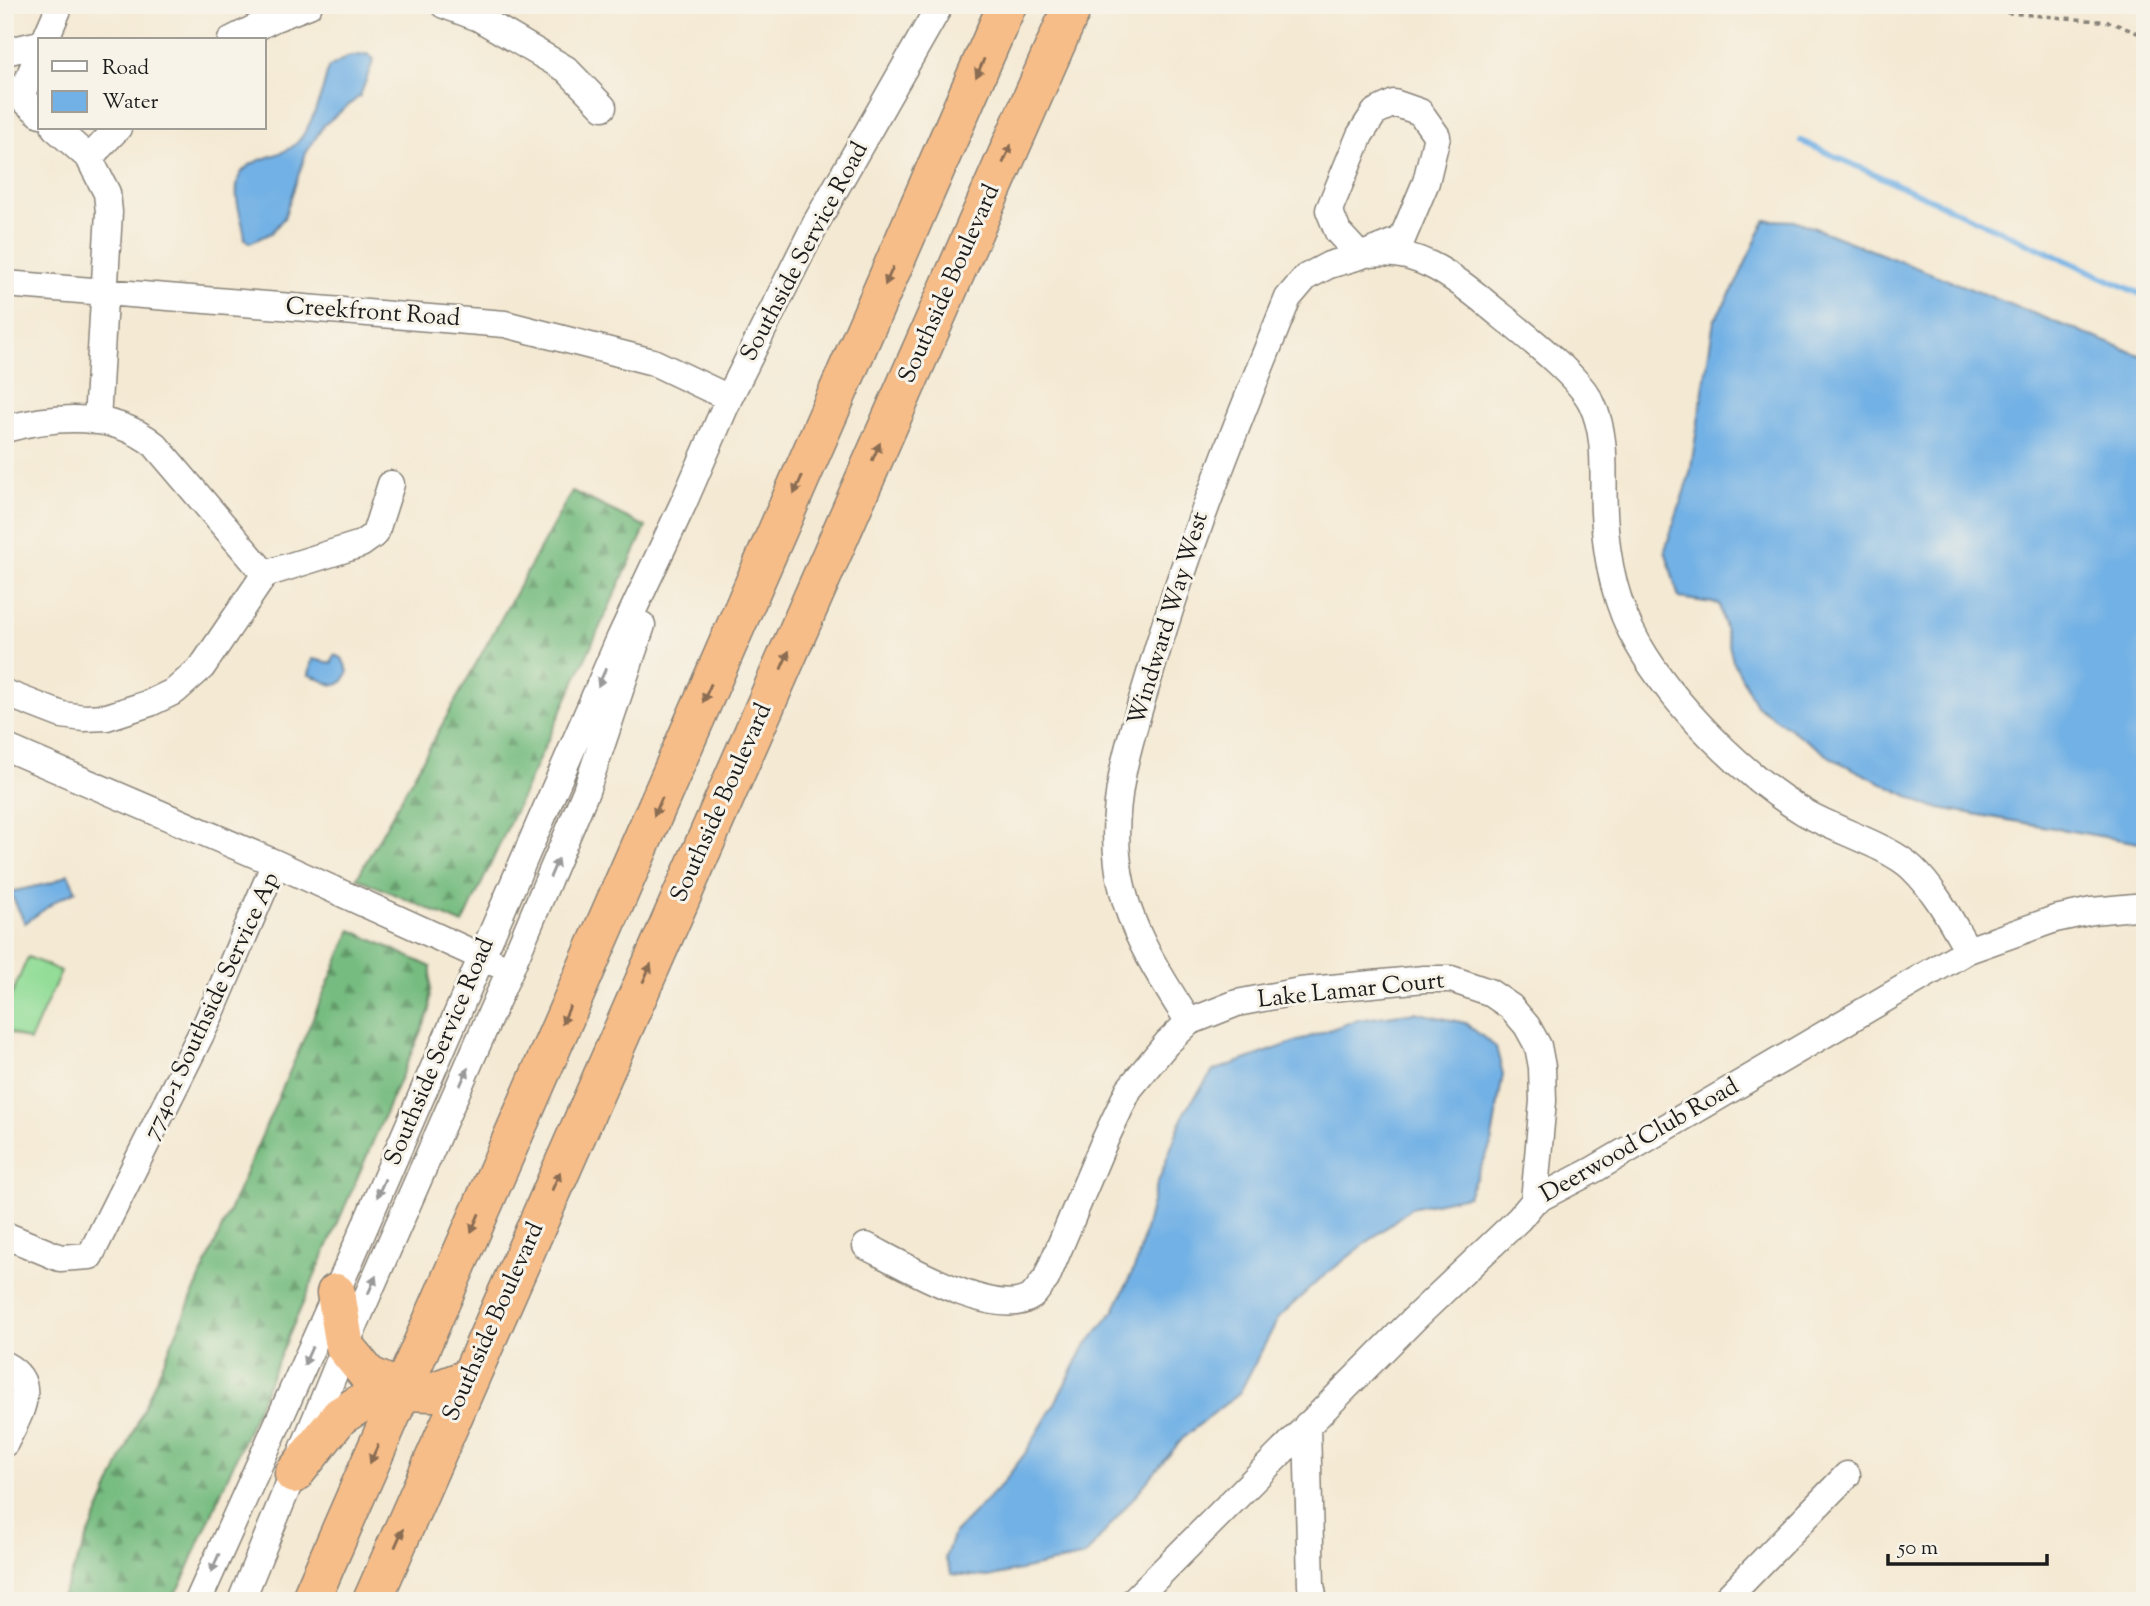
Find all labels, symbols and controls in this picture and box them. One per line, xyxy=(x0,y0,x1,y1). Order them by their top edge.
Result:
legend xyxy=(38,38,266,130)
text: Road xyxy=(102,54,149,84)
one-way arrow xyxy=(974,58,986,78)
text: Water xyxy=(102,88,159,118)
street label: Southside Service Road xyxy=(733,136,878,368)
one-way arrow xyxy=(1001,144,1013,164)
street label: Southside Boulevard xyxy=(891,179,1009,389)
one-way arrow xyxy=(883,266,894,287)
street label: Creekfront Road xyxy=(285,290,462,336)
one-way arrow xyxy=(870,442,882,462)
one-way arrow xyxy=(792,475,804,495)
street label: Windward Way West xyxy=(1120,508,1218,730)
one-way arrow xyxy=(779,650,791,670)
one-way arrow xyxy=(597,667,608,688)
one-way arrow xyxy=(701,683,712,704)
street label: Southside Boulevard xyxy=(663,698,781,908)
one-way arrow xyxy=(652,796,663,817)
one-way arrow xyxy=(548,857,559,878)
street label: 7740-1 Southside Service Ap xyxy=(135,867,289,1145)
street label: Southside Service Road xyxy=(377,933,504,1171)
one-way arrow xyxy=(641,963,653,983)
street label: Lake Lamar Court xyxy=(1256,964,1446,1018)
one-way arrow xyxy=(561,1005,572,1026)
one-way arrow xyxy=(459,1066,470,1087)
street label: Deerwood Club Road xyxy=(1534,1070,1746,1212)
one-way arrow xyxy=(550,1170,561,1191)
one-way arrow xyxy=(376,1177,387,1198)
one-way arrow xyxy=(469,1213,480,1234)
street label: Southside Boulevard xyxy=(435,1217,553,1427)
one-way arrow xyxy=(366,1275,378,1295)
one-way arrow xyxy=(302,1345,313,1366)
one-way arrow xyxy=(369,1444,380,1465)
scale bar xyxy=(1888,1522,2047,1566)
one-way arrow xyxy=(393,1528,405,1548)
text: 50 m xyxy=(1897,1534,1938,1564)
one-way arrow xyxy=(209,1553,221,1573)

